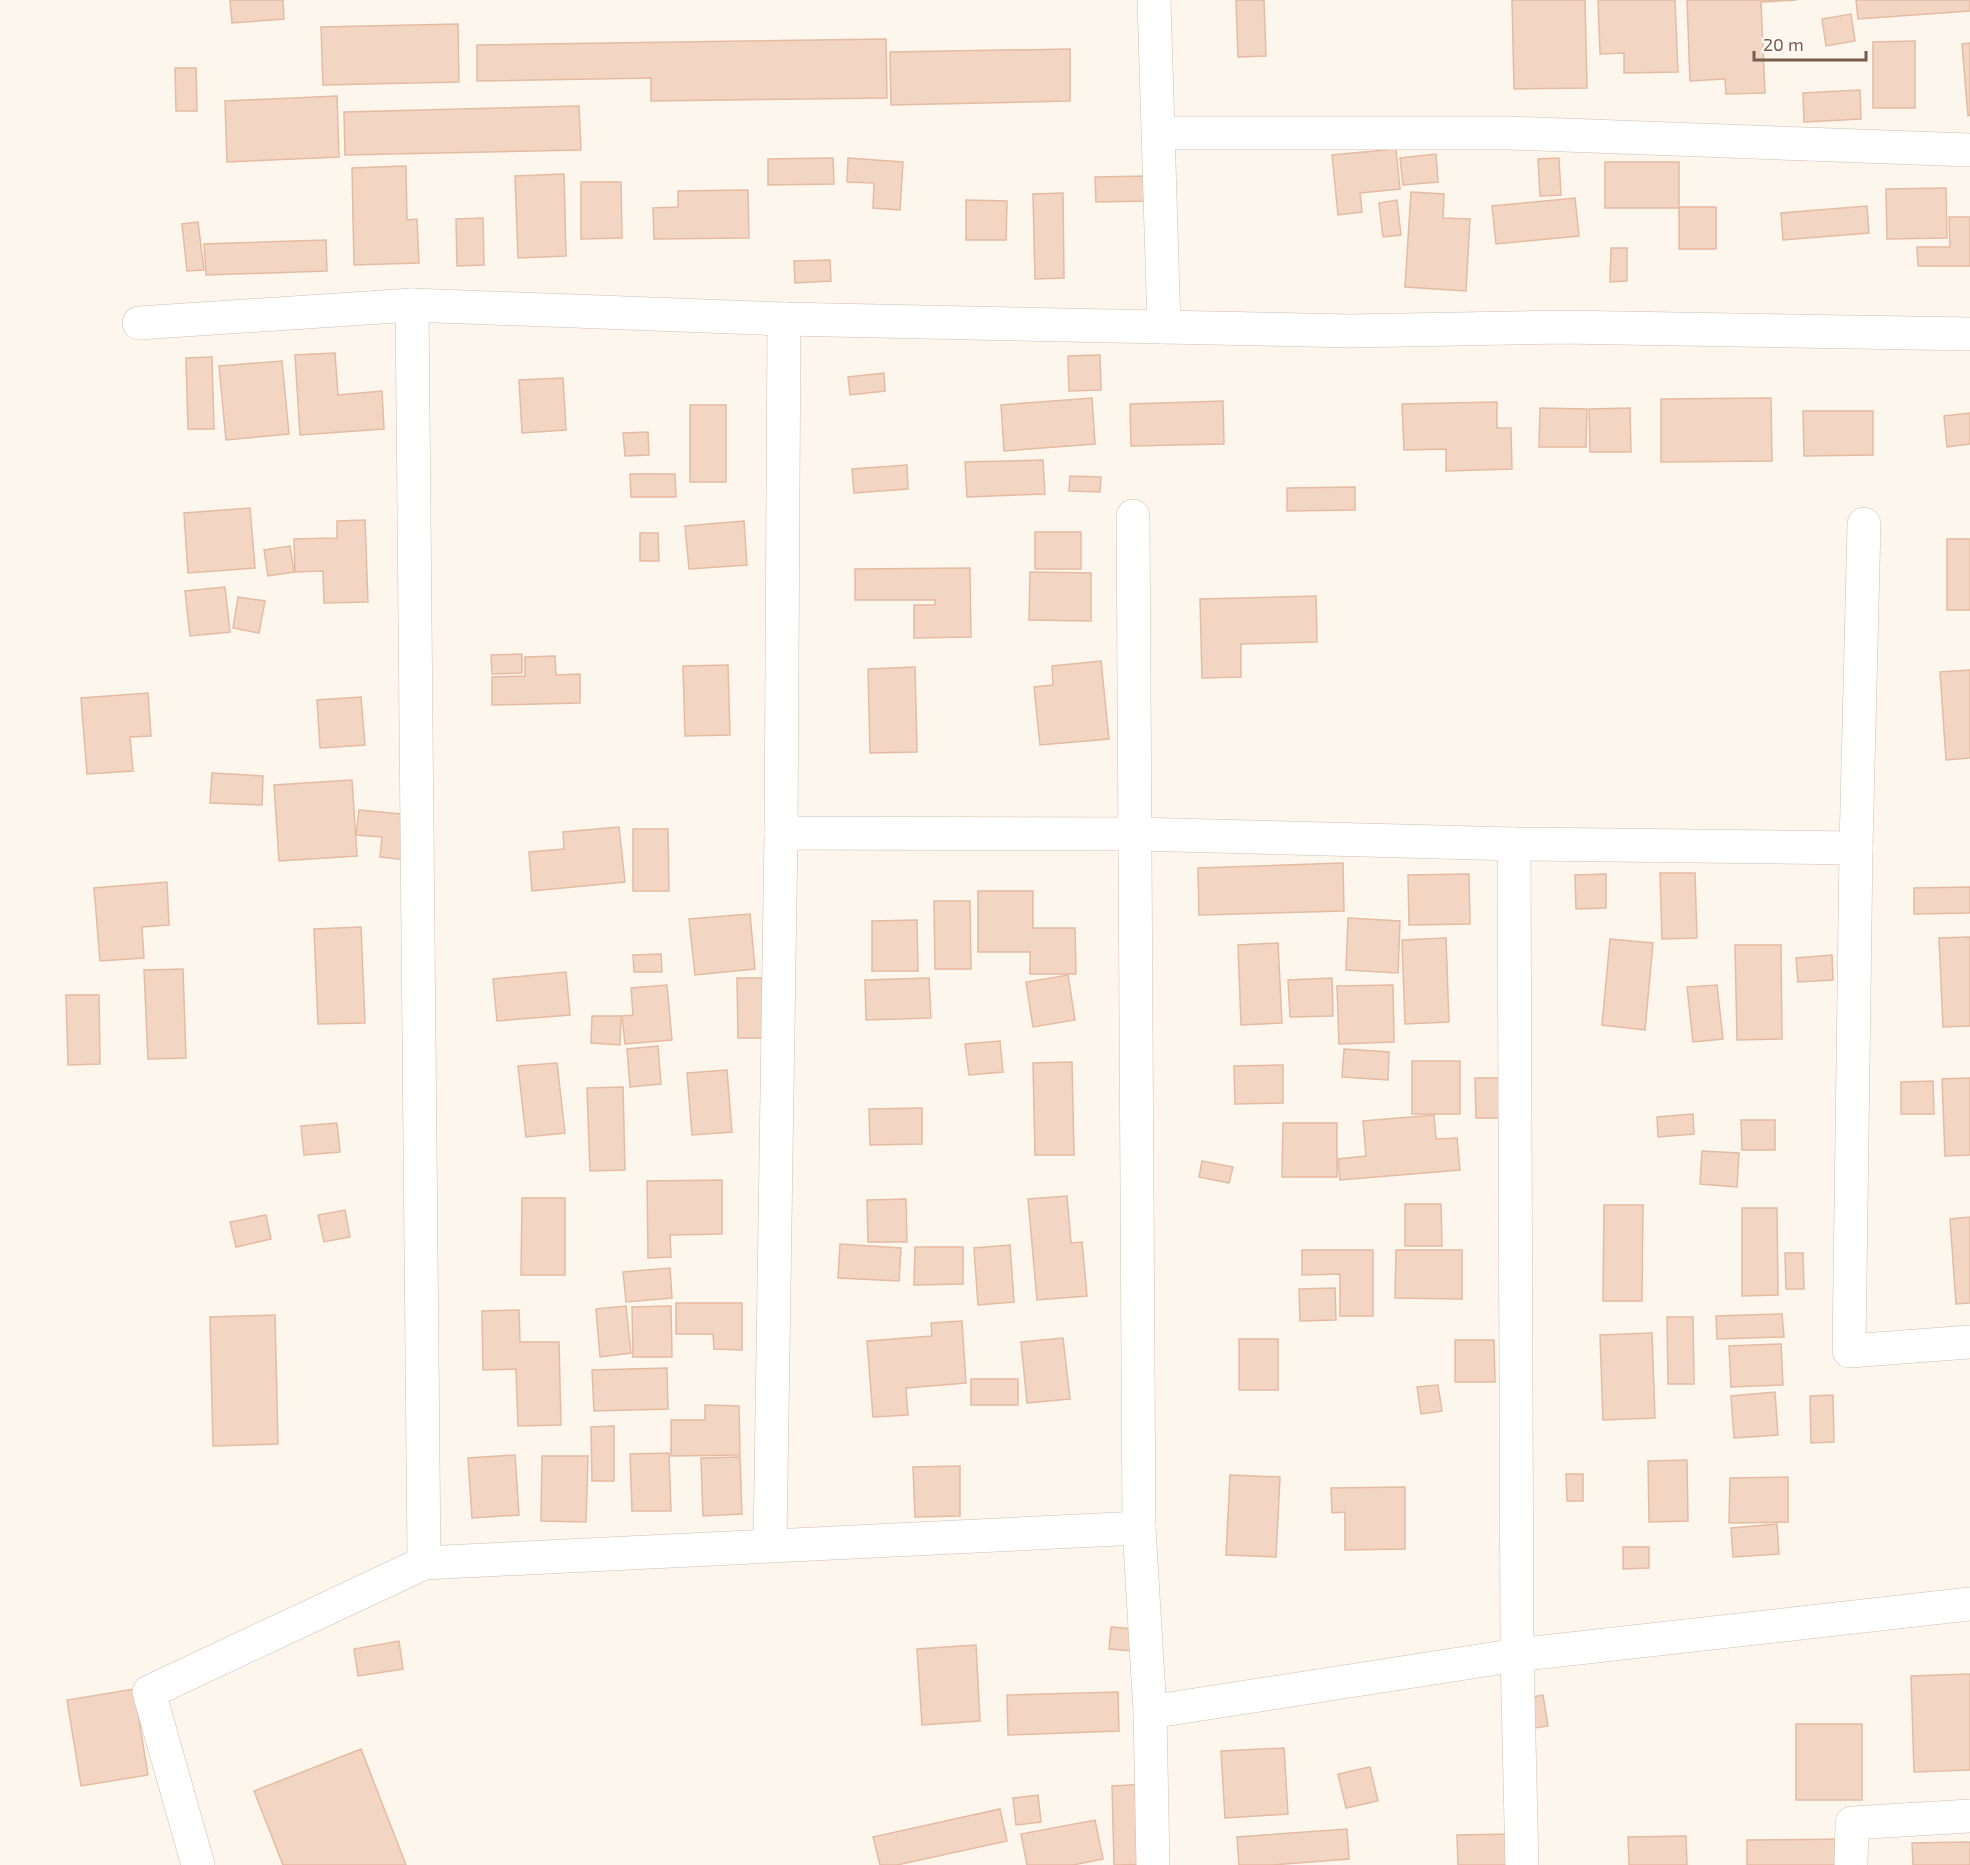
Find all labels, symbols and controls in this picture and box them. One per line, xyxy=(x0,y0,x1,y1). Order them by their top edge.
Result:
scale bar xyxy=(1754,24,1866,62)
text: 20 m xyxy=(1763,33,1804,55)

